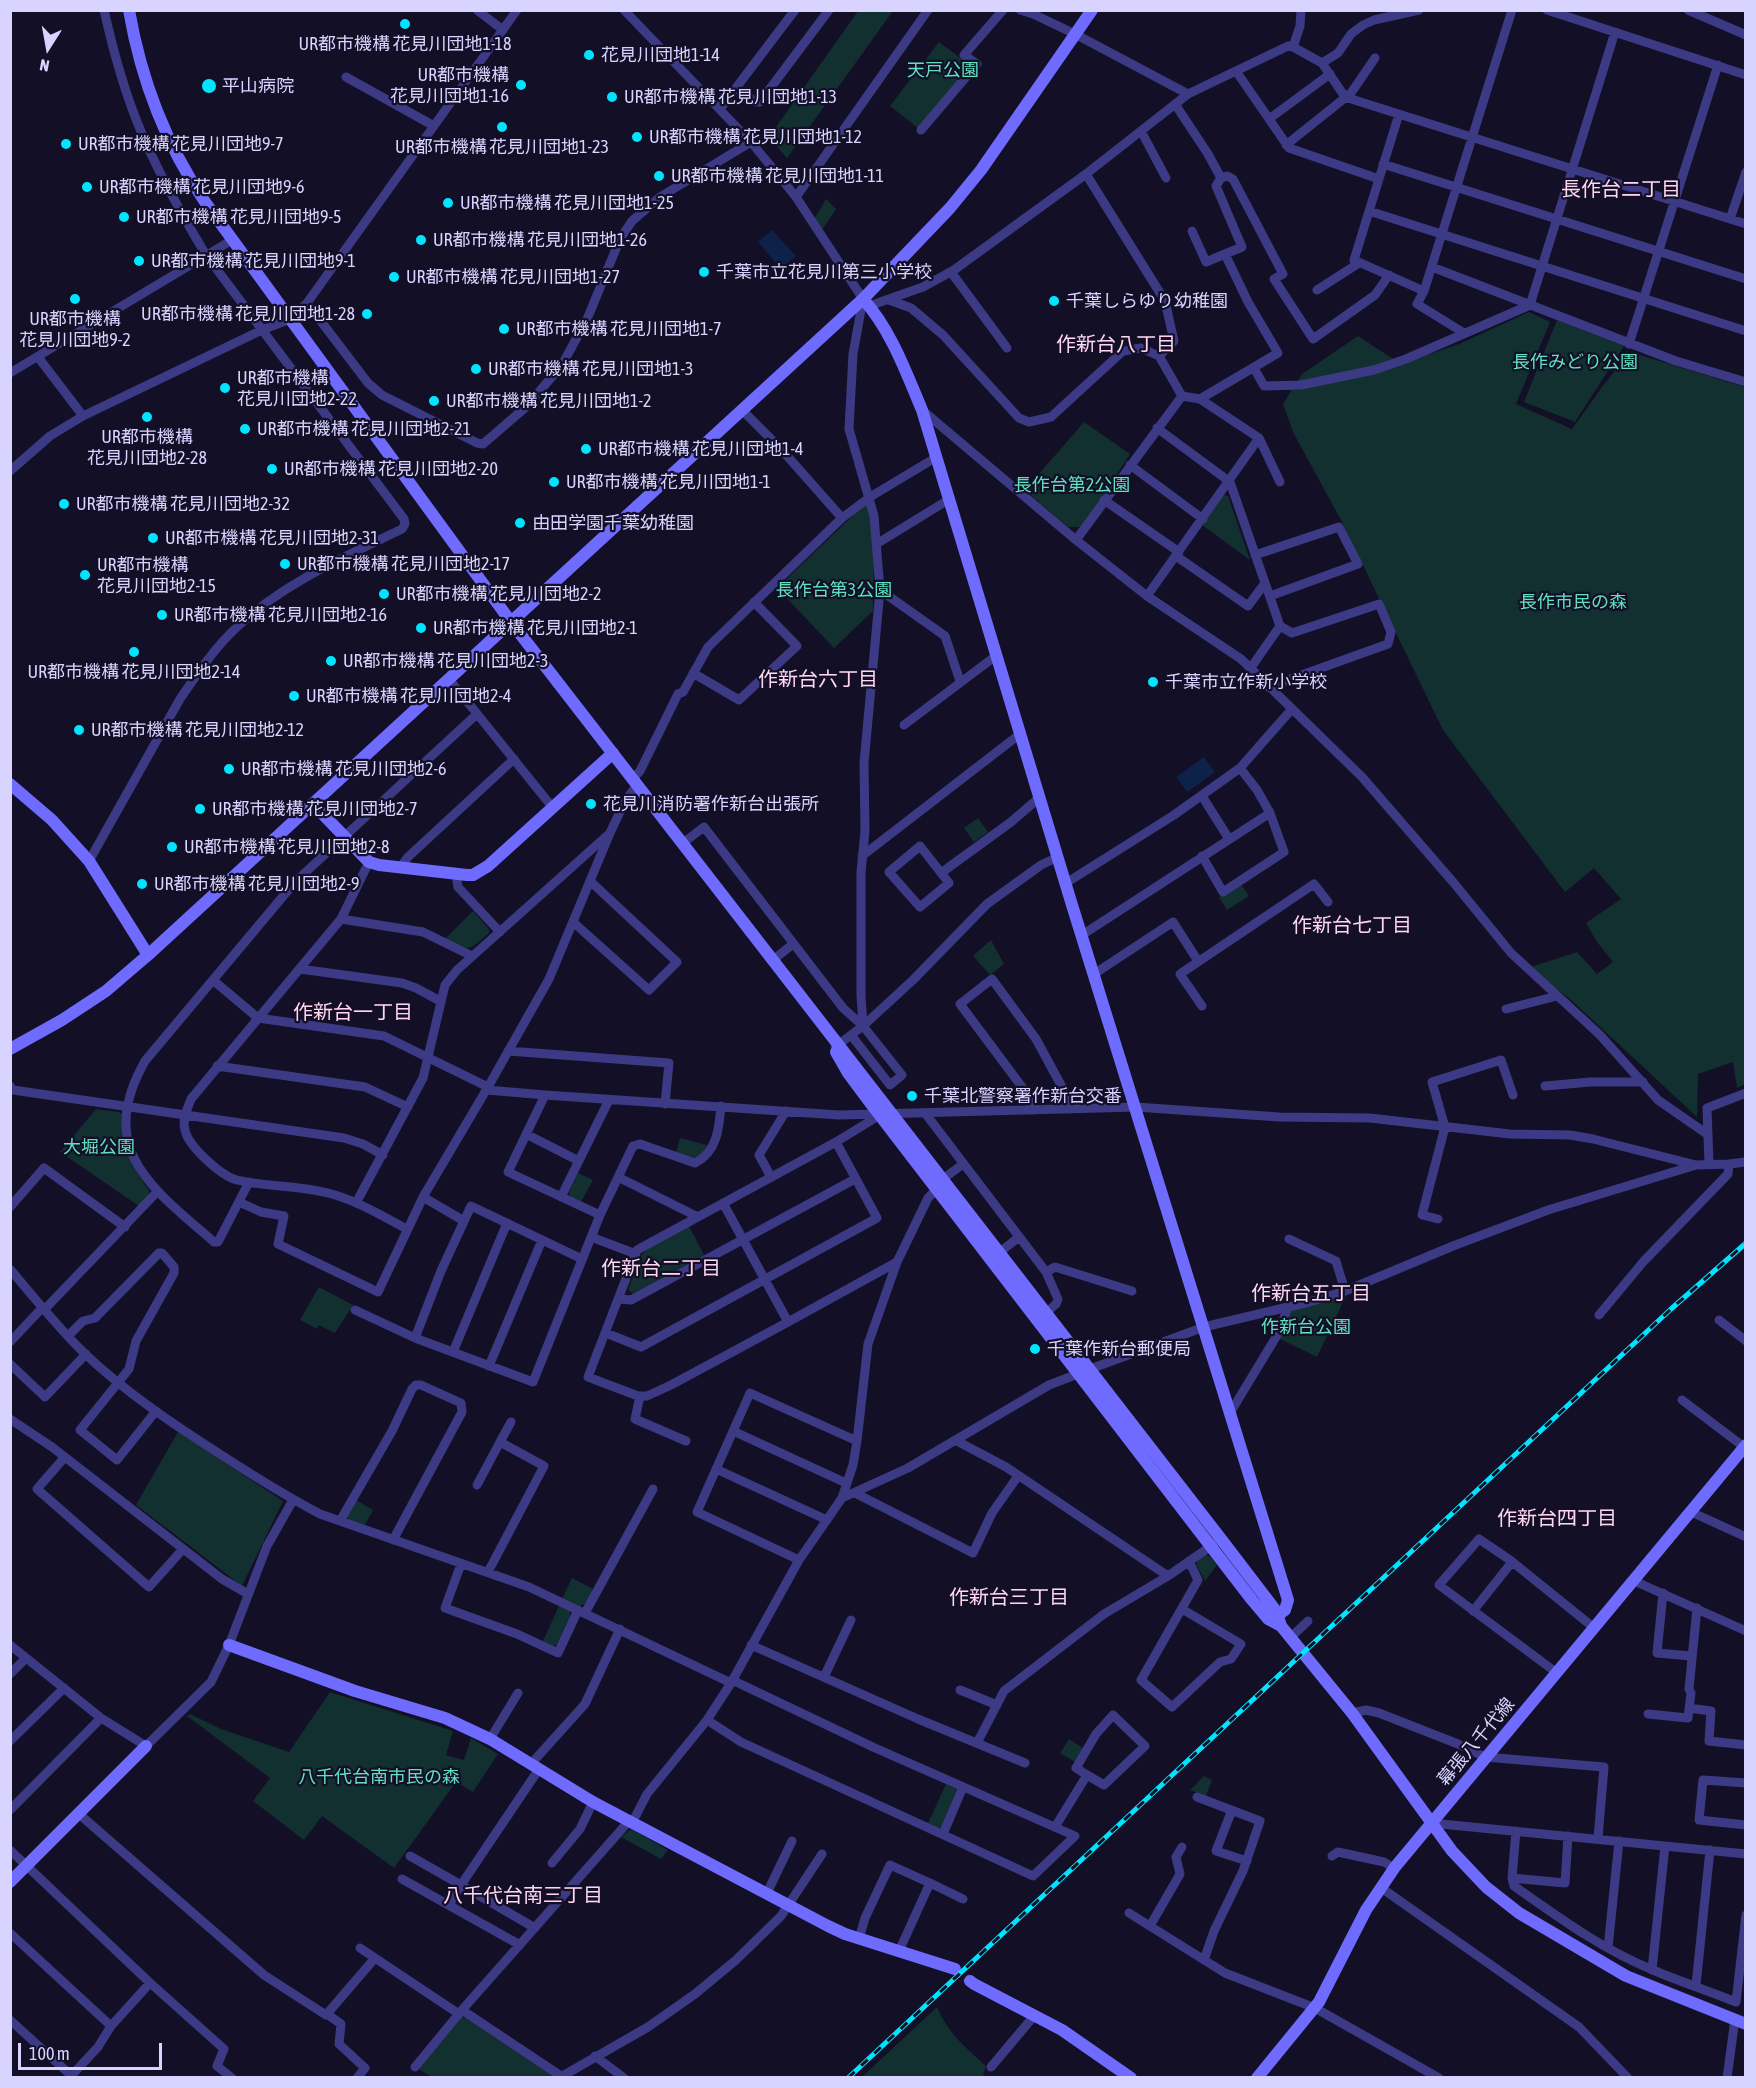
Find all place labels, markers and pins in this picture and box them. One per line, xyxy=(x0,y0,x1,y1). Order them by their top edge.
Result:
marker: UR都市機構 花見川団地1-18 xyxy=(398,17,412,31)
place label: UR都市機構 花見川団地1-18 xyxy=(298,33,512,55)
place label: 花見川団地1-14 xyxy=(601,44,720,66)
marker: 花見川団地1-14 xyxy=(582,48,596,62)
place label: UR都市機構 花見川団地1-16 xyxy=(390,64,509,106)
place label: 平山病院 xyxy=(222,75,294,97)
marker: 平山病院 xyxy=(200,77,218,95)
marker: UR都市機構 花見川団地1-16 xyxy=(514,78,528,92)
place label: UR都市機構 花見川団地1-13 xyxy=(624,86,837,108)
marker: UR都市機構 花見川団地1-13 xyxy=(605,90,619,104)
marker: UR都市機構 花見川団地1-23 xyxy=(495,120,509,134)
place label: UR都市機構 花見川団地1-12 xyxy=(649,126,862,148)
marker: UR都市機構 花見川団地1-12 xyxy=(630,130,644,144)
place label: UR都市機構 花見川団地9-7 xyxy=(78,133,284,155)
place label: UR都市機構 花見川団地1-23 xyxy=(395,136,609,158)
marker: UR都市機構 花見川団地9-7 xyxy=(59,137,73,151)
place label: UR都市機構 花見川団地1-11 xyxy=(671,165,884,187)
marker: UR都市機構 花見川団地1-11 xyxy=(652,169,666,183)
place label: UR都市機構 花見川団地9-6 xyxy=(99,176,305,198)
marker: UR都市機構 花見川団地9-6 xyxy=(80,180,94,194)
place label: UR都市機構 花見川団地1-25 xyxy=(460,192,674,214)
marker: UR都市機構 花見川団地1-25 xyxy=(441,196,455,210)
place label: UR都市機構 花見川団地9-5 xyxy=(136,206,342,228)
marker: UR都市機構 花見川団地9-5 xyxy=(117,210,131,224)
place label: UR都市機構 花見川団地1-26 xyxy=(433,229,647,251)
marker: UR都市機構 花見川団地1-26 xyxy=(414,233,428,247)
place label: UR都市機構 花見川団地9-1 xyxy=(151,250,356,272)
marker: UR都市機構 花見川団地9-1 xyxy=(132,254,146,268)
place label: 千葉市立花見川第三小学校 xyxy=(716,261,932,283)
marker: 千葉市立花見川第三小学校 xyxy=(697,265,711,279)
place label: UR都市機構 花見川団地1-27 xyxy=(406,266,620,288)
marker: UR都市機構 花見川団地1-27 xyxy=(387,270,401,284)
place label: 千葉しらゆり幼稚園 xyxy=(1066,290,1228,312)
marker: UR都市機構 花見川団地9-2 xyxy=(68,292,82,306)
marker: 千葉しらゆり幼稚園 xyxy=(1047,294,1061,308)
place label: UR都市機構 花見川団地1-28 xyxy=(141,303,355,325)
marker: UR都市機構 花見川団地1-28 xyxy=(360,307,374,321)
place label: UR都市機構 花見川団地9-2 xyxy=(19,308,131,350)
place label: UR都市機構 花見川団地1-7 xyxy=(516,318,722,340)
marker: UR都市機構 花見川団地1-7 xyxy=(497,322,511,336)
place label: UR都市機構 花見川団地1-3 xyxy=(488,358,694,380)
marker: UR都市機構 花見川団地1-3 xyxy=(469,362,483,376)
place label: UR都市機構 花見川団地2-22 xyxy=(237,367,357,410)
marker: UR都市機構 花見川団地2-22 xyxy=(218,381,232,395)
place label: UR都市機構 花見川団地1-2 xyxy=(446,390,652,412)
marker: UR都市機構 花見川団地1-2 xyxy=(427,394,441,408)
marker: UR都市機構 花見川団地2-28 xyxy=(140,410,154,424)
place label: UR都市機構 花見川団地2-21 xyxy=(257,418,471,440)
marker: UR都市機構 花見川団地2-21 xyxy=(238,422,252,436)
place label: UR都市機構 花見川団地2-28 xyxy=(87,426,207,468)
place label: UR都市機構 花見川団地1-4 xyxy=(598,438,804,460)
marker: UR都市機構 花見川団地1-4 xyxy=(579,442,593,456)
place label: UR都市機構 花見川団地2-20 xyxy=(284,458,498,480)
marker: UR都市機構 花見川団地2-20 xyxy=(265,462,279,476)
place label: UR都市機構 花見川団地1-1 xyxy=(566,471,771,493)
marker: UR都市機構 花見川団地1-1 xyxy=(547,475,561,489)
place label: UR都市機構 花見川団地2-32 xyxy=(76,493,290,515)
marker: UR都市機構 花見川団地2-32 xyxy=(57,497,71,511)
place label: 由田学園千葉幼稚園 xyxy=(532,512,694,534)
marker: 由田学園千葉幼稚園 xyxy=(513,516,527,530)
place label: UR都市機構 花見川団地2-31 xyxy=(165,527,379,549)
marker: UR都市機構 花見川団地2-31 xyxy=(146,531,160,545)
place label: UR都市機構 花見川団地2-17 xyxy=(297,553,510,575)
place label: UR都市機構 花見川団地2-15 xyxy=(97,554,216,596)
marker: UR都市機構 花見川団地2-17 xyxy=(278,557,292,571)
marker: UR都市機構 花見川団地2-15 xyxy=(78,568,92,582)
place label: UR都市機構 花見川団地2-2 xyxy=(396,583,602,605)
marker: UR都市機構 花見川団地2-2 xyxy=(377,587,391,601)
place label: UR都市機構 花見川団地2-16 xyxy=(174,604,387,626)
marker: UR都市機構 花見川団地2-16 xyxy=(155,608,169,622)
place label: UR都市機構 花見川団地2-1 xyxy=(433,617,638,639)
marker: UR都市機構 花見川団地2-1 xyxy=(414,621,428,635)
marker: UR都市機構 花見川団地2-14 xyxy=(127,645,141,659)
place label: UR都市機構 花見川団地2-3 xyxy=(343,650,549,672)
marker: UR都市機構 花見川団地2-3 xyxy=(324,654,338,668)
place label: UR都市機構 花見川団地2-14 xyxy=(27,661,241,683)
place label: 千葉市立作新小学校 xyxy=(1165,671,1327,693)
marker: 千葉市立作新小学校 xyxy=(1146,675,1160,689)
place label: UR都市機構 花見川団地2-4 xyxy=(306,685,512,707)
marker: UR都市機構 花見川団地2-4 xyxy=(287,689,301,703)
place label: UR都市機構 花見川団地2-12 xyxy=(91,719,304,741)
marker: UR都市機構 花見川団地2-12 xyxy=(72,723,86,737)
place label: UR都市機構 花見川団地2-6 xyxy=(241,758,447,780)
marker: UR都市機構 花見川団地2-6 xyxy=(222,762,236,776)
place label: 花見川消防署作新台出張所 xyxy=(603,793,819,815)
marker: 花見川消防署作新台出張所 xyxy=(584,797,598,811)
place label: UR都市機構 花見川団地2-7 xyxy=(212,798,418,820)
marker: UR都市機構 花見川団地2-7 xyxy=(193,802,207,816)
place label: UR都市機構 花見川団地2-8 xyxy=(184,836,390,858)
marker: UR都市機構 花見川団地2-8 xyxy=(165,840,179,854)
place label: UR都市機構 花見川団地2-9 xyxy=(154,873,360,895)
marker: UR都市機構 花見川団地2-9 xyxy=(135,877,149,891)
place label: 千葉北警察署作新台交番 xyxy=(924,1085,1122,1107)
marker: 千葉北警察署作新台交番 xyxy=(905,1089,919,1103)
place label: 千葉作新台郵便局 xyxy=(1047,1338,1191,1360)
marker: 千葉作新台郵便局 xyxy=(1028,1342,1042,1356)

